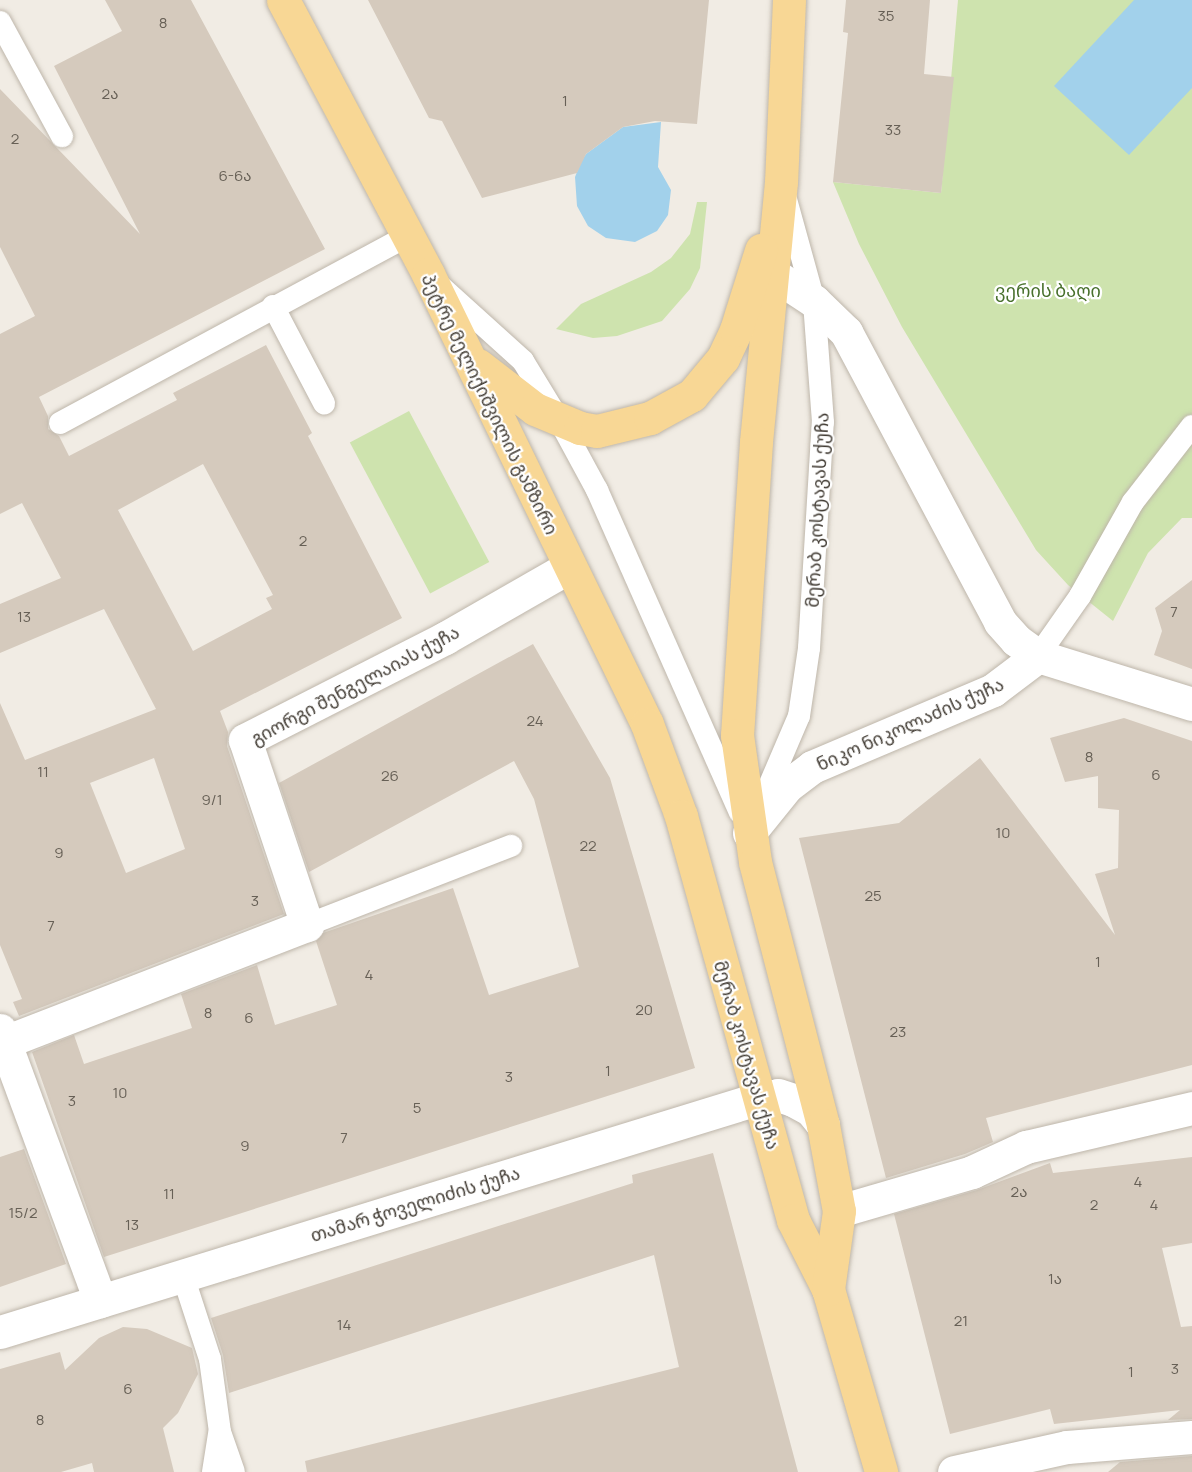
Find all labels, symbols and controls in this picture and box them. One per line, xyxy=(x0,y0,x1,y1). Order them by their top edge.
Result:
house number: 35 xyxy=(878,7,894,25)
house number: 8 xyxy=(159,14,167,32)
house number: 2ა xyxy=(102,85,118,103)
house number: 1 xyxy=(562,92,568,110)
house number: 33 xyxy=(885,121,901,139)
house number: 2 xyxy=(11,130,19,148)
house number: 6-6ა xyxy=(218,167,252,185)
street label: პეტრე მელიქიშვილის გამზირი xyxy=(417,270,563,538)
park label: ვერის ბაღი xyxy=(995,279,1101,301)
street label: მერაბ კოსტავას ქუჩა xyxy=(801,412,833,608)
house number: 2 xyxy=(299,532,307,550)
house number: 7 xyxy=(1170,603,1178,621)
house number: 13 xyxy=(17,608,31,626)
street label: გიორგი შენგელაიას ქუჩა xyxy=(247,621,463,749)
street label: ნიკო ნიკოლაძის ქუჩა xyxy=(813,673,1007,775)
house number: 24 xyxy=(526,712,544,730)
house number: 8 xyxy=(1085,748,1093,766)
house number: 11 xyxy=(37,763,49,781)
house number: 6 xyxy=(1151,766,1161,784)
house number: 26 xyxy=(381,767,399,785)
house number: 9/1 xyxy=(202,791,222,809)
house number: 10 xyxy=(996,824,1010,842)
house number: 22 xyxy=(579,837,597,855)
house number: 9 xyxy=(54,844,64,862)
house number: 25 xyxy=(864,887,882,905)
house number: 3 xyxy=(251,892,259,910)
house number: 7 xyxy=(47,917,55,935)
house number: 1 xyxy=(1095,953,1101,971)
street label: მერაბ კოსტავას ქუჩა xyxy=(710,958,784,1152)
house number: 4 xyxy=(365,966,373,984)
house number: 20 xyxy=(635,1001,653,1019)
house number: 8 xyxy=(204,1004,212,1022)
house number: 6 xyxy=(244,1009,254,1027)
house number: 23 xyxy=(890,1023,906,1041)
house number: 1 xyxy=(605,1062,611,1080)
house number: 3 xyxy=(505,1068,513,1086)
house number: 10 xyxy=(113,1084,127,1102)
house number: 3 xyxy=(68,1092,76,1110)
house number: 5 xyxy=(413,1099,421,1117)
house number: 7 xyxy=(340,1129,348,1147)
house number: 9 xyxy=(240,1137,250,1155)
street label: თამარ ჭოველიძის ქუჩა xyxy=(308,1162,522,1246)
house number: 4 xyxy=(1134,1173,1142,1191)
house number: 2ა xyxy=(1011,1183,1027,1201)
house number: 11 xyxy=(163,1185,175,1203)
house number: 2 xyxy=(1090,1196,1098,1214)
house number: 4 xyxy=(1150,1196,1158,1214)
house number: 15/2 xyxy=(9,1204,37,1222)
house number: 13 xyxy=(125,1216,139,1234)
house number: 1ა xyxy=(1048,1270,1062,1288)
house number: 21 xyxy=(954,1312,968,1330)
house number: 14 xyxy=(337,1316,351,1334)
house number: 3 xyxy=(1171,1360,1179,1378)
house number: 1 xyxy=(1128,1363,1134,1381)
house number: 6 xyxy=(123,1380,133,1398)
house number: 8 xyxy=(36,1411,44,1429)

